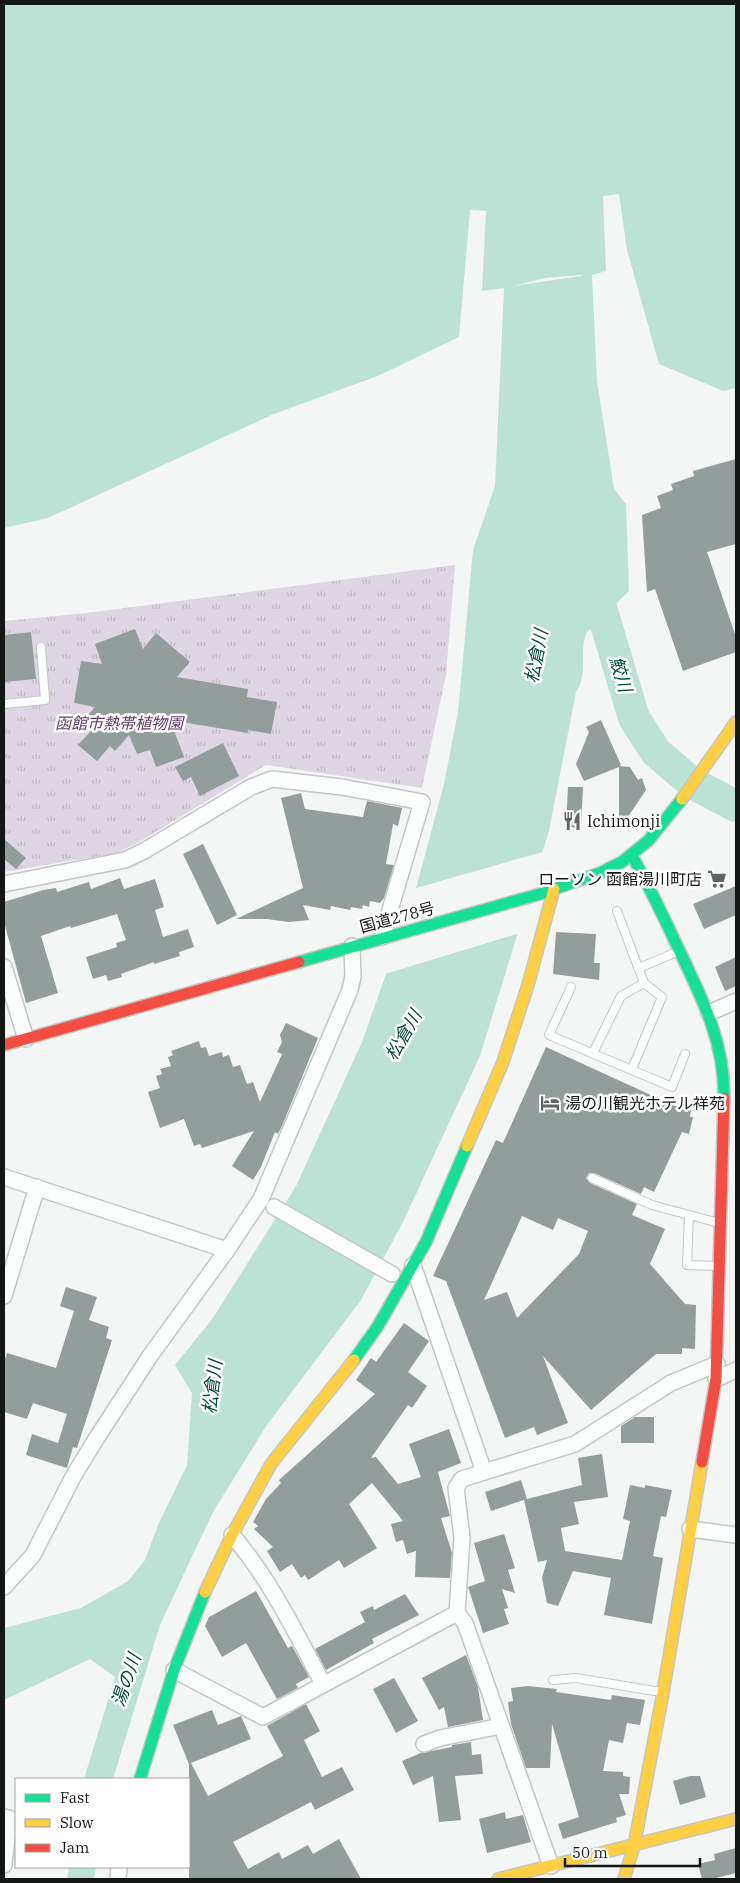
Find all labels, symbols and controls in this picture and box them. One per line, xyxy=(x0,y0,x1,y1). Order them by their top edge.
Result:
water label: 松倉川 xyxy=(520,625,553,685)
water label: 鮫川 xyxy=(605,653,638,696)
park label: 函館市熱帯植物園 xyxy=(55,713,185,733)
restaurant icon: Ichimonji xyxy=(561,810,583,832)
place label: Ichimonji xyxy=(587,811,660,831)
supermarket icon: ローソン 函館湯川町店 xyxy=(706,868,728,890)
place label: ローソン 函館湯川町店 xyxy=(538,869,702,889)
street label: 国道278号 xyxy=(357,897,437,937)
water label: 松倉川 xyxy=(380,1004,427,1064)
hotel icon: 湯の川観光ホテル祥苑 xyxy=(539,1092,561,1114)
place label: 湯の川観光ホテル祥苑 xyxy=(565,1093,725,1113)
water label: 松倉川 xyxy=(197,1357,227,1415)
water label: 湯の川 xyxy=(106,1649,146,1709)
legend xyxy=(15,1778,190,1868)
text: Fast xyxy=(60,1788,90,1807)
text: Slow xyxy=(60,1813,94,1832)
scale bar xyxy=(565,1836,700,1868)
text: Jam xyxy=(60,1838,89,1857)
text: 50 m xyxy=(572,1843,608,1862)

